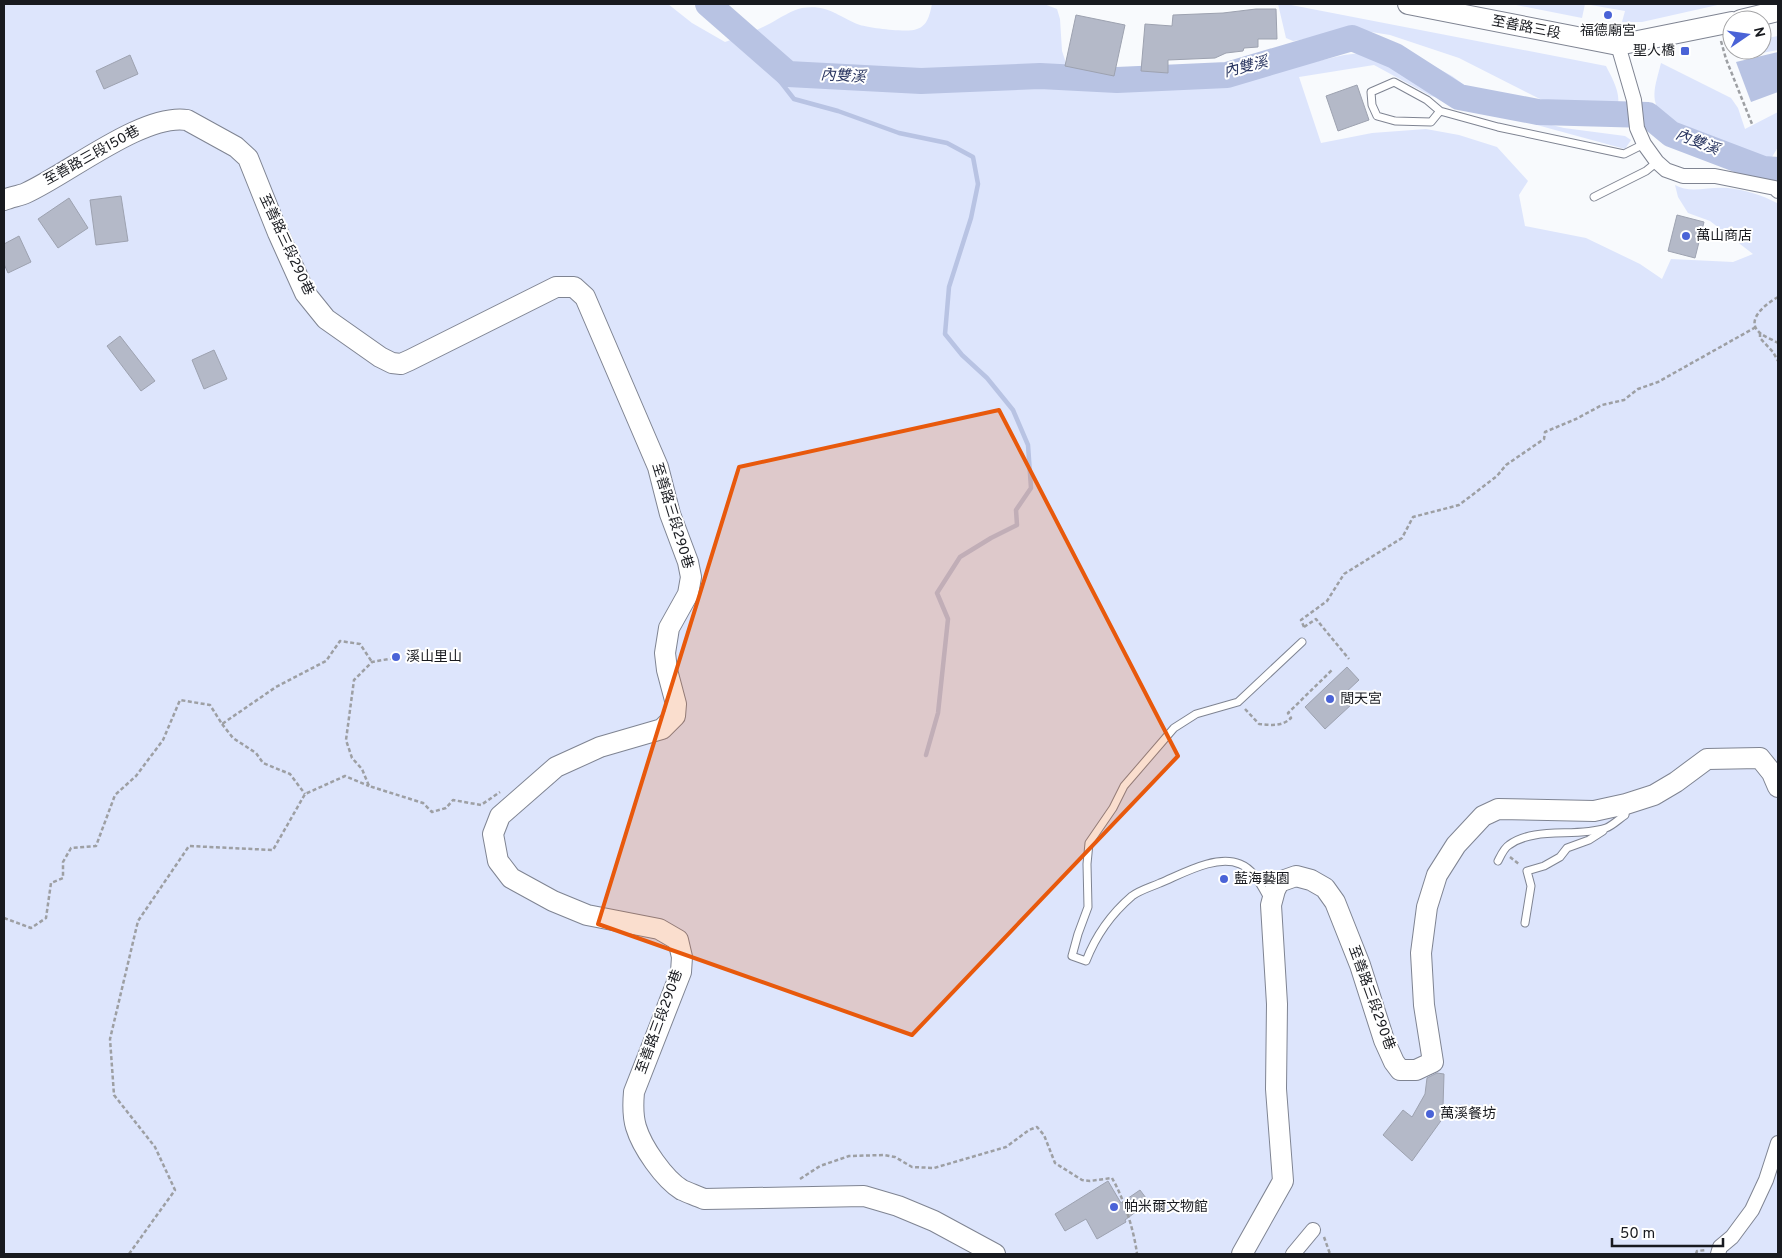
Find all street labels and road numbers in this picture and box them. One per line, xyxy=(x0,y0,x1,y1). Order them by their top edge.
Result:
street label: 至善路三段 xyxy=(1490,13,1562,43)
street label: 至善路三段150巷 xyxy=(41,123,143,189)
street label: 至善路三段290巷 xyxy=(255,192,317,298)
street label: 至善路三段290巷 xyxy=(648,461,696,571)
street label: 至善路三段290巷 xyxy=(1344,943,1398,1053)
street label: 至善路三段290巷 xyxy=(633,967,687,1077)

